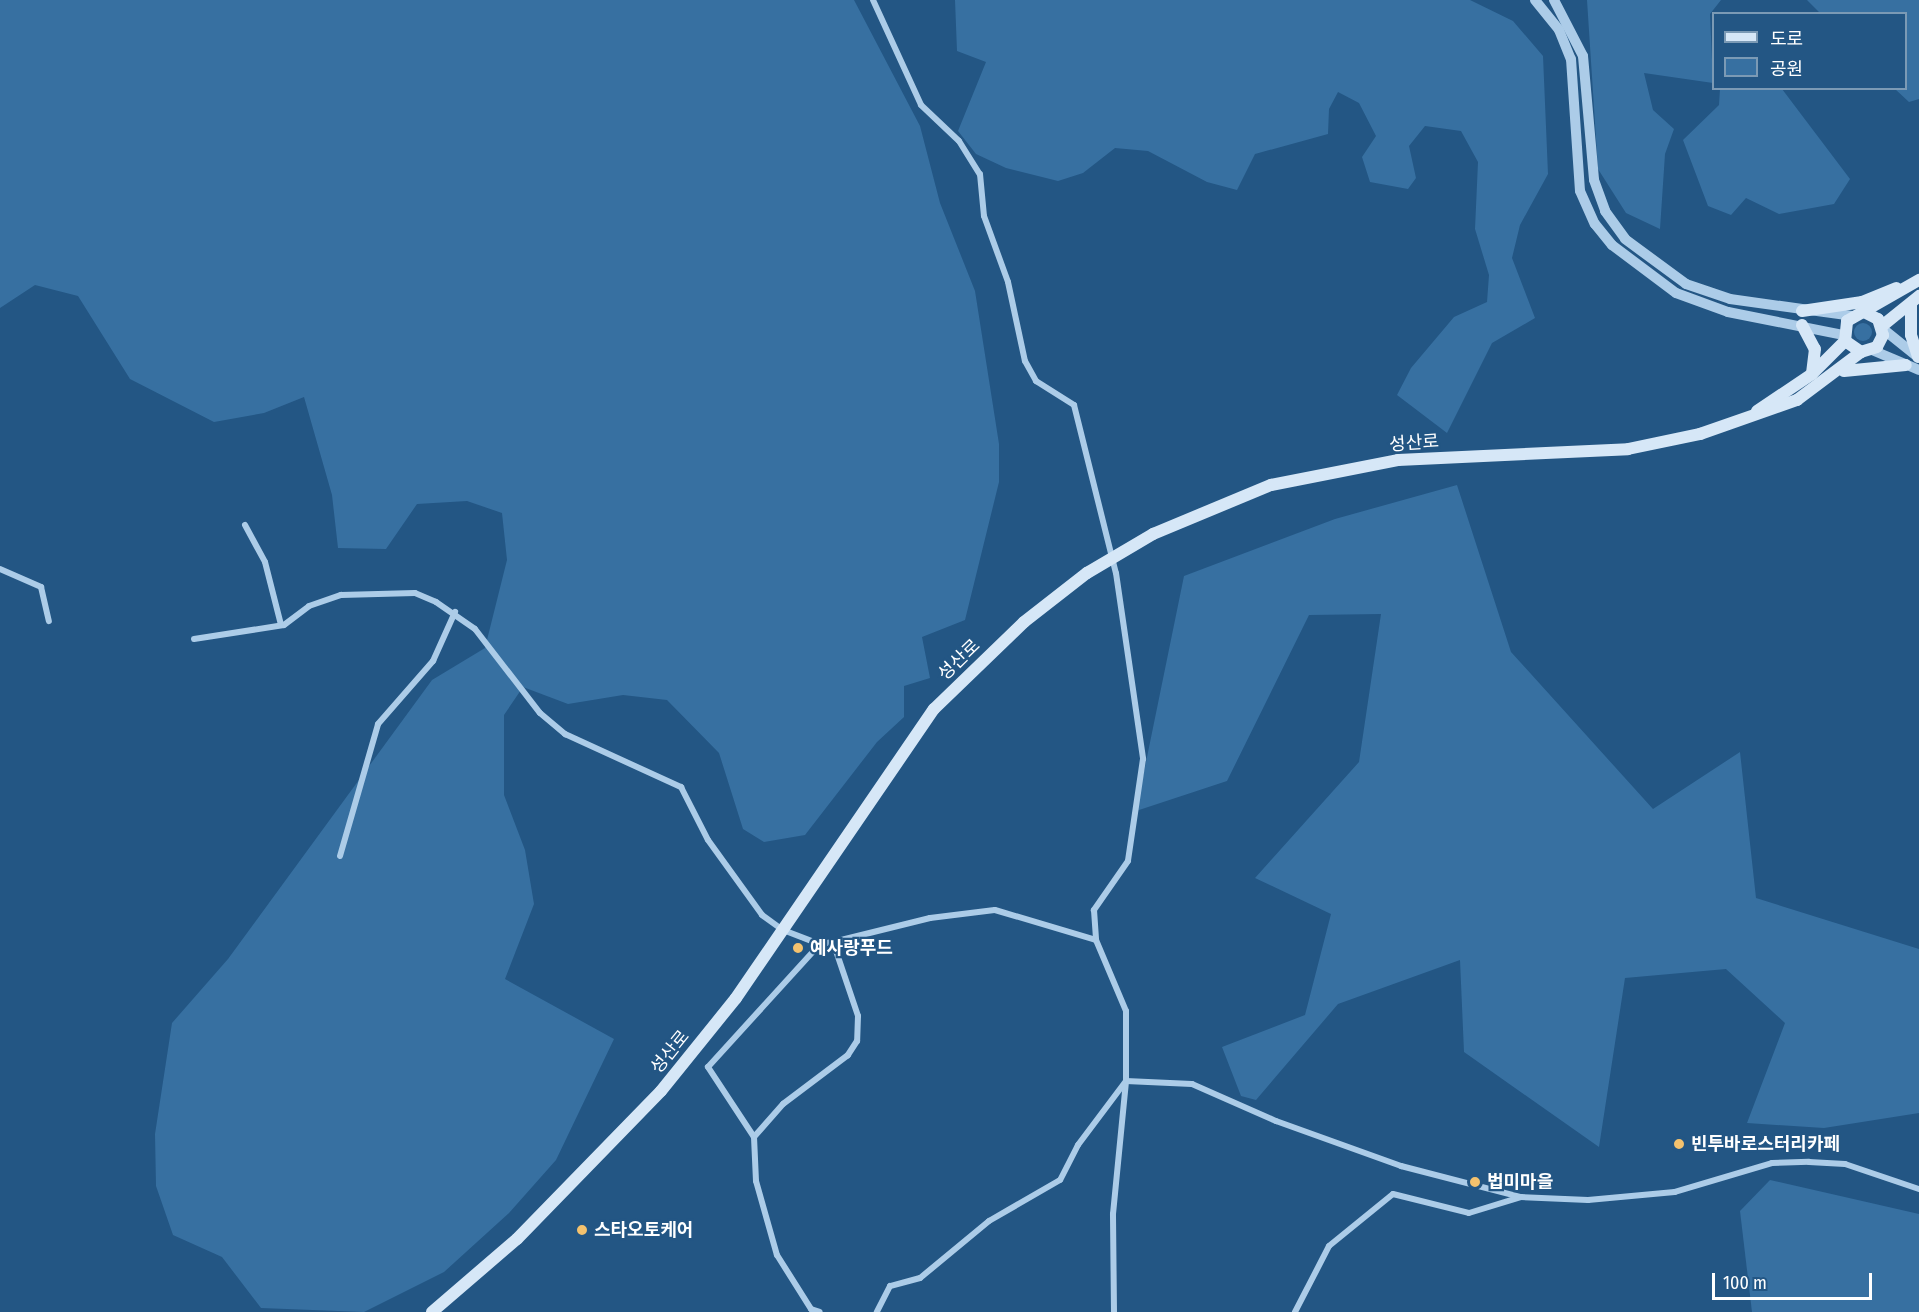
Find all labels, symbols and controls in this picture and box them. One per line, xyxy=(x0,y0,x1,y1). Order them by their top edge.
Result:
legend xyxy=(1712,12,1907,90)
text: 도로 xyxy=(1770,28,1803,50)
text: 공원 xyxy=(1770,58,1803,80)
street label: 성산로 xyxy=(1388,430,1440,456)
street label: 성산로 xyxy=(934,635,984,685)
place label: 예사랑푸드 xyxy=(810,937,893,959)
marker: 예사랑푸드 xyxy=(791,941,805,955)
street label: 성산로 xyxy=(646,1026,694,1078)
place label: 빈투바로스터리카페 xyxy=(1691,1133,1840,1155)
marker: 빈투바로스터리카페 xyxy=(1672,1137,1686,1151)
place label: 법미마을 xyxy=(1487,1171,1553,1193)
marker: 법미마을 xyxy=(1468,1175,1482,1189)
place label: 스타오토케어 xyxy=(594,1219,693,1241)
marker: 스타오토케어 xyxy=(575,1223,589,1237)
scale bar xyxy=(1715,1261,1876,1299)
text: 100 m xyxy=(1723,1272,1767,1294)

